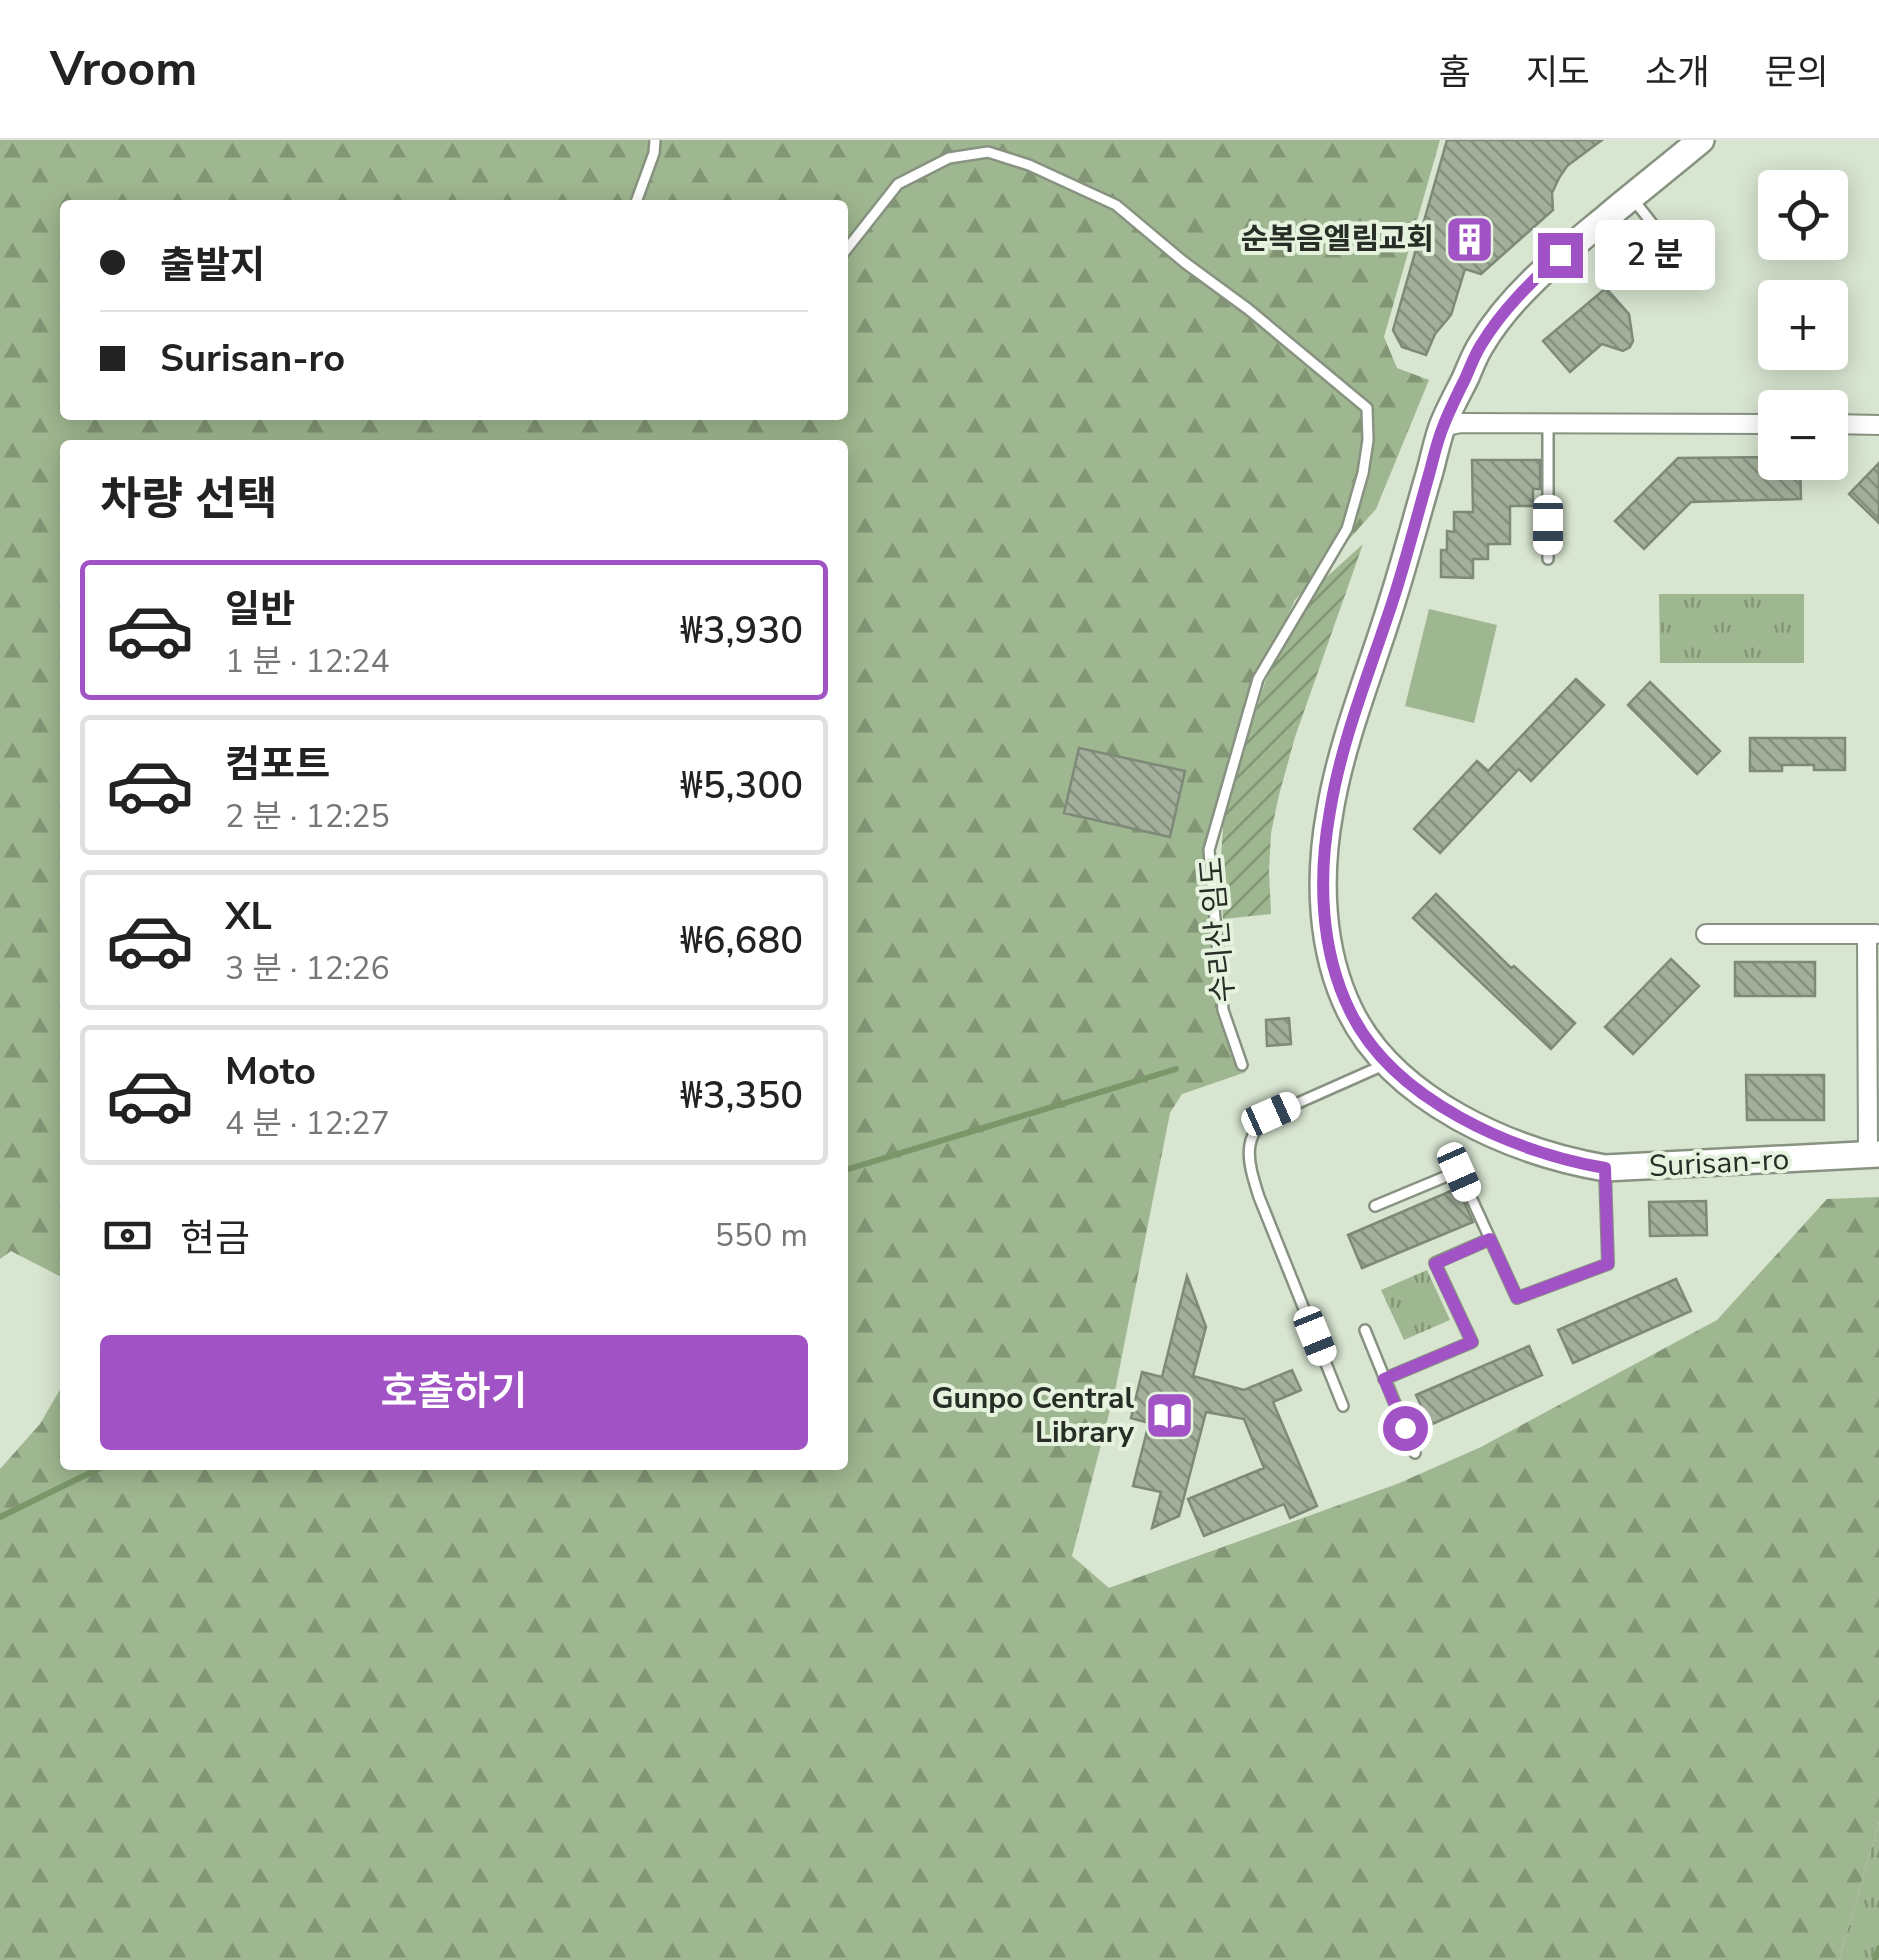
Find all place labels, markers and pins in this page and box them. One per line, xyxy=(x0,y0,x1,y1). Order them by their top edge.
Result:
building icon: 순복음엘림교회 xyxy=(1443,213,1495,265)
place label: 순복음엘림교회 xyxy=(1241,219,1434,260)
place label: Gunpo Central Library xyxy=(931,1378,1134,1453)
library icon: Gunpo Central Library xyxy=(1143,1389,1195,1441)

